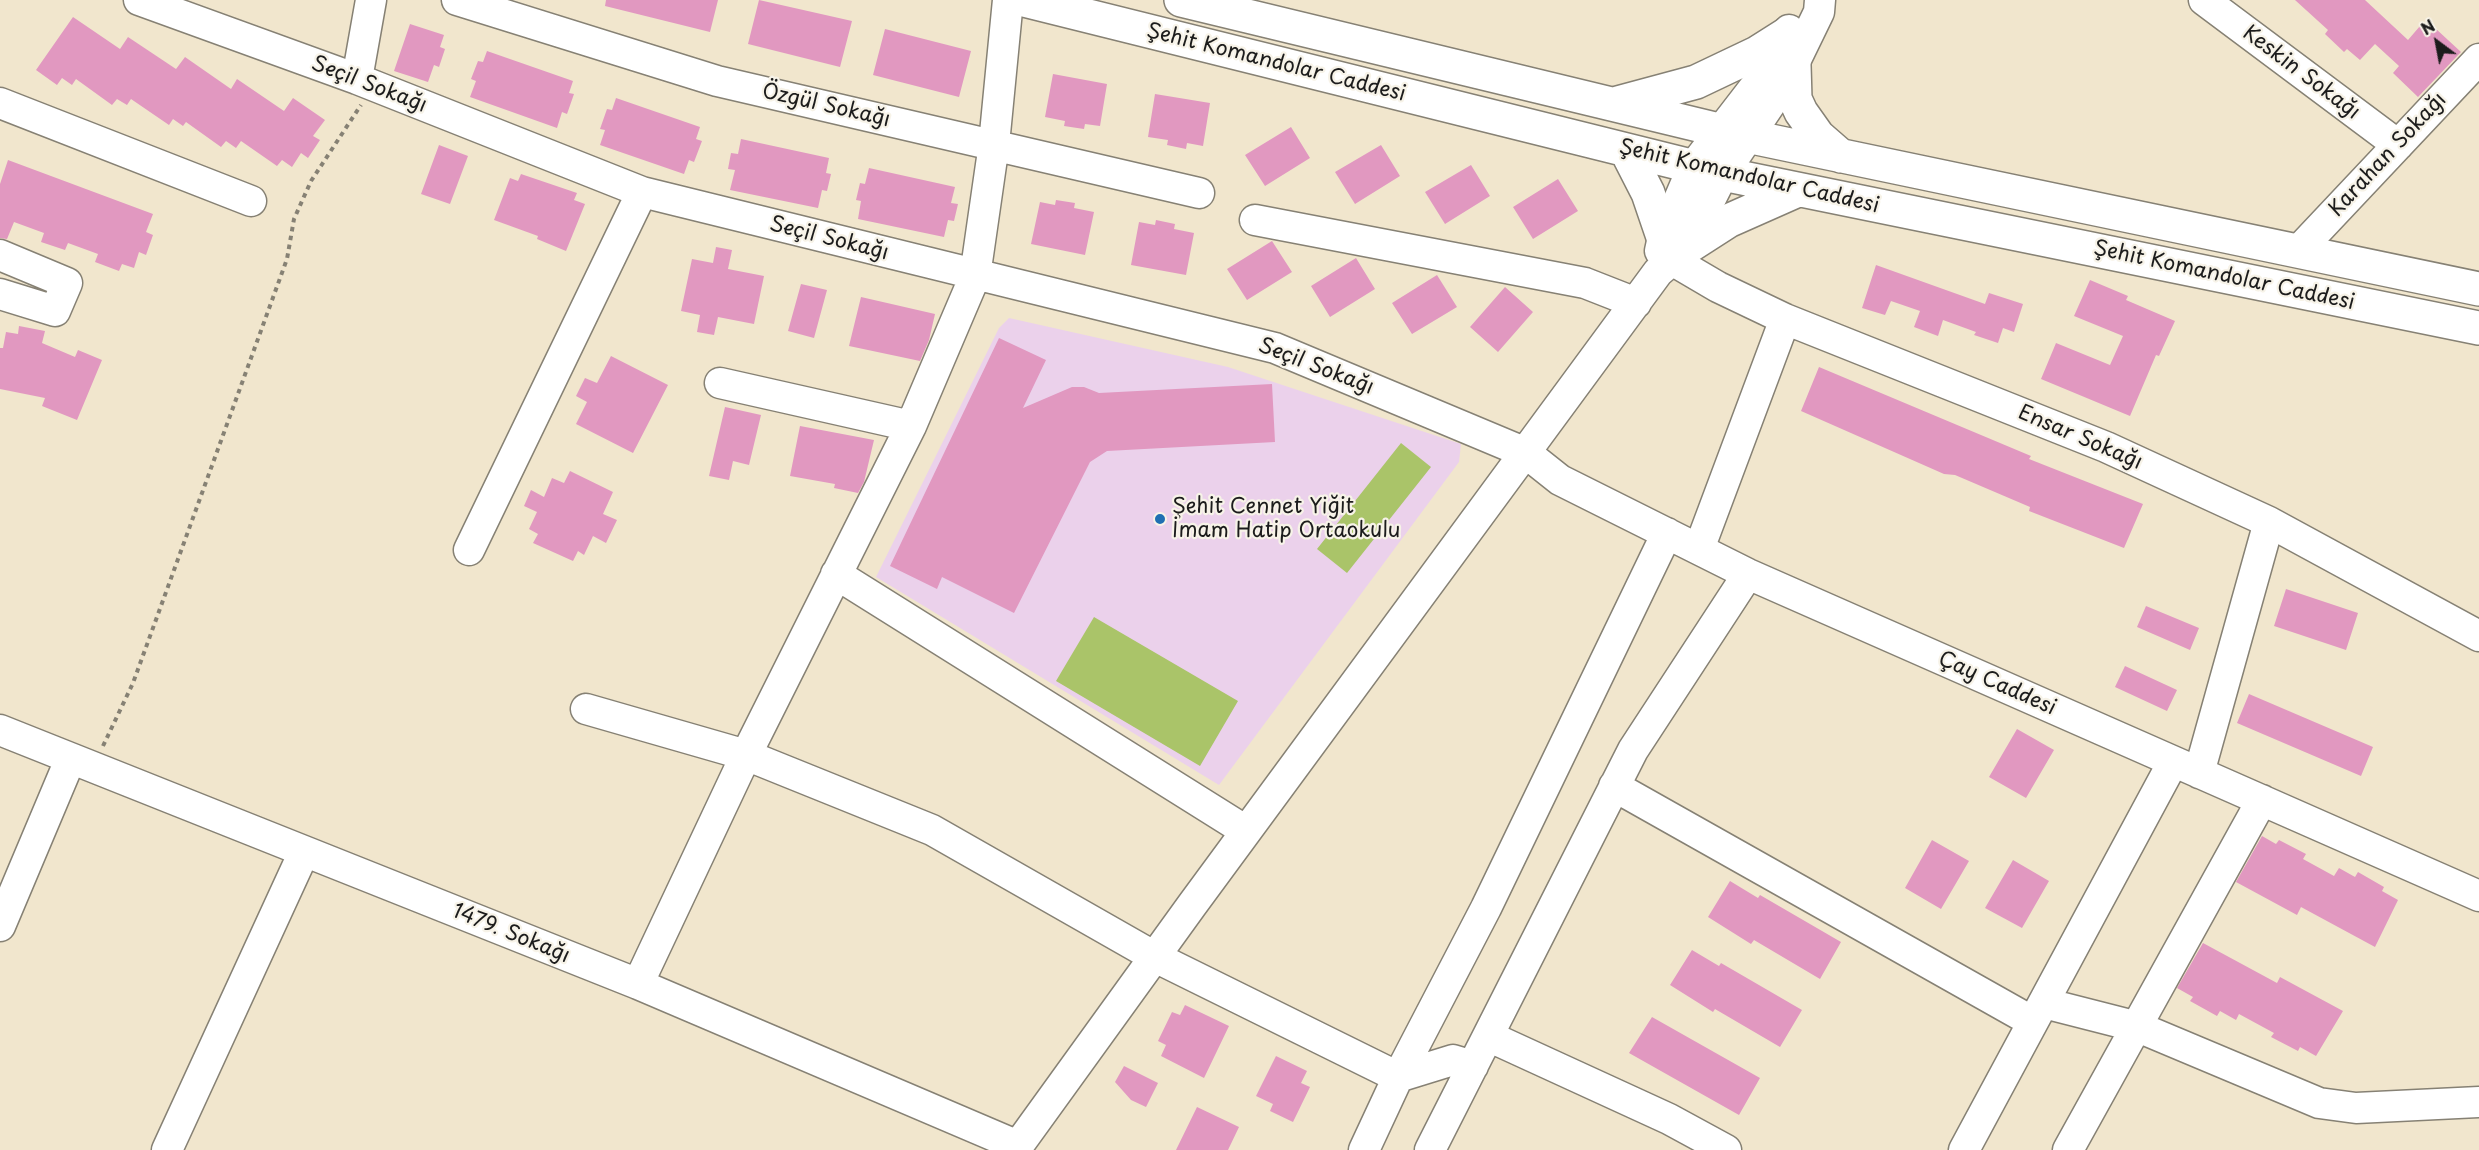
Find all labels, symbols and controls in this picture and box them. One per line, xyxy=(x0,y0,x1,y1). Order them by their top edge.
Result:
north arrow xyxy=(2407,12,2467,72)
text: N xyxy=(2416,13,2439,40)
street label: Şehit Komandolar Caddesi xyxy=(1144,19,1408,107)
street label: Keskin Sokağı xyxy=(2237,21,2365,125)
street label: Seçil Sokağı xyxy=(308,51,430,119)
street label: Özgül Sokağı xyxy=(760,79,892,133)
street label: Karahan Sokağı xyxy=(2324,88,2452,222)
street label: Şehit Komandolar Caddesi xyxy=(1616,135,1882,219)
street label: Seçil Sokağı xyxy=(767,212,891,266)
street label: Şehit Komandolar Caddesi xyxy=(2091,236,2357,316)
street label: Seçil Sokağı xyxy=(1255,333,1377,401)
street label: Ensar Sokağı xyxy=(2014,400,2146,476)
place label: Şehit Cennet Yiğit İmam Hatip Ortaokulu xyxy=(1172,494,1400,544)
marker: Şehit Cennet Yiğit İmam Hatip Ortaokulu xyxy=(1153,512,1167,526)
street label: Çay Caddesi xyxy=(1934,647,2060,721)
street label: 1479. Sokağı xyxy=(449,899,573,969)

